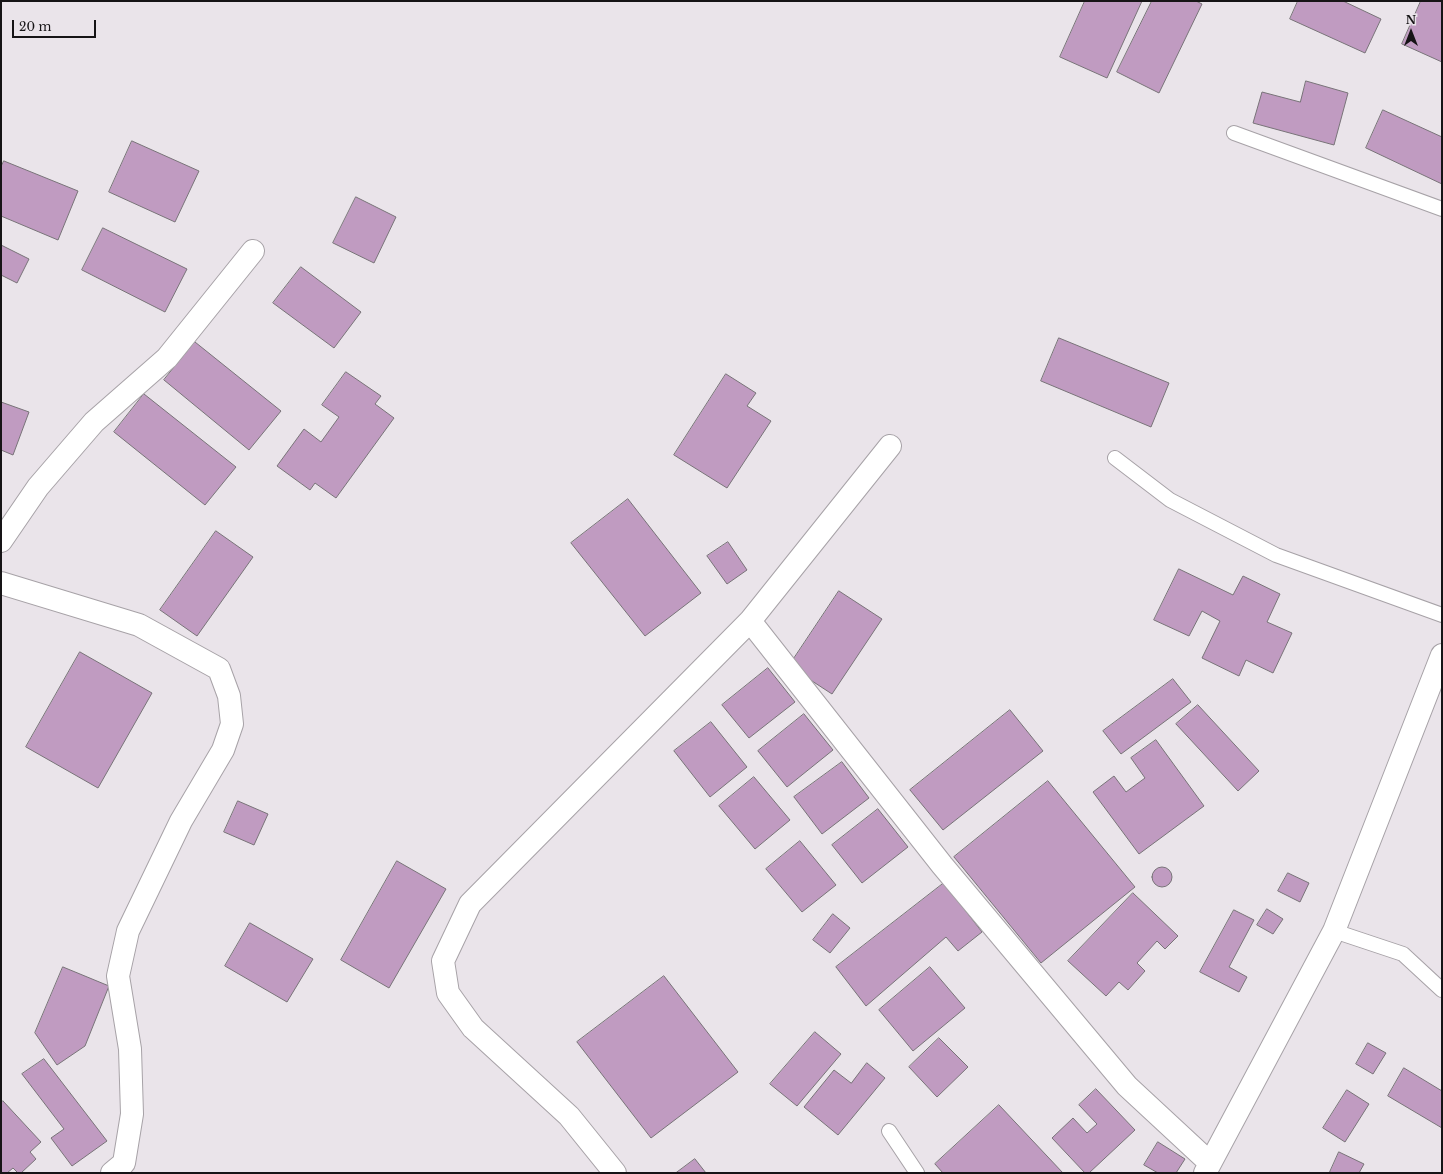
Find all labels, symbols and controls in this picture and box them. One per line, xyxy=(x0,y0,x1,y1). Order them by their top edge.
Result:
scale bar xyxy=(14,12,98,38)
north arrow xyxy=(1391,12,1431,52)
text: N xyxy=(1406,13,1416,27)
text: 20 m xyxy=(19,19,51,34)

